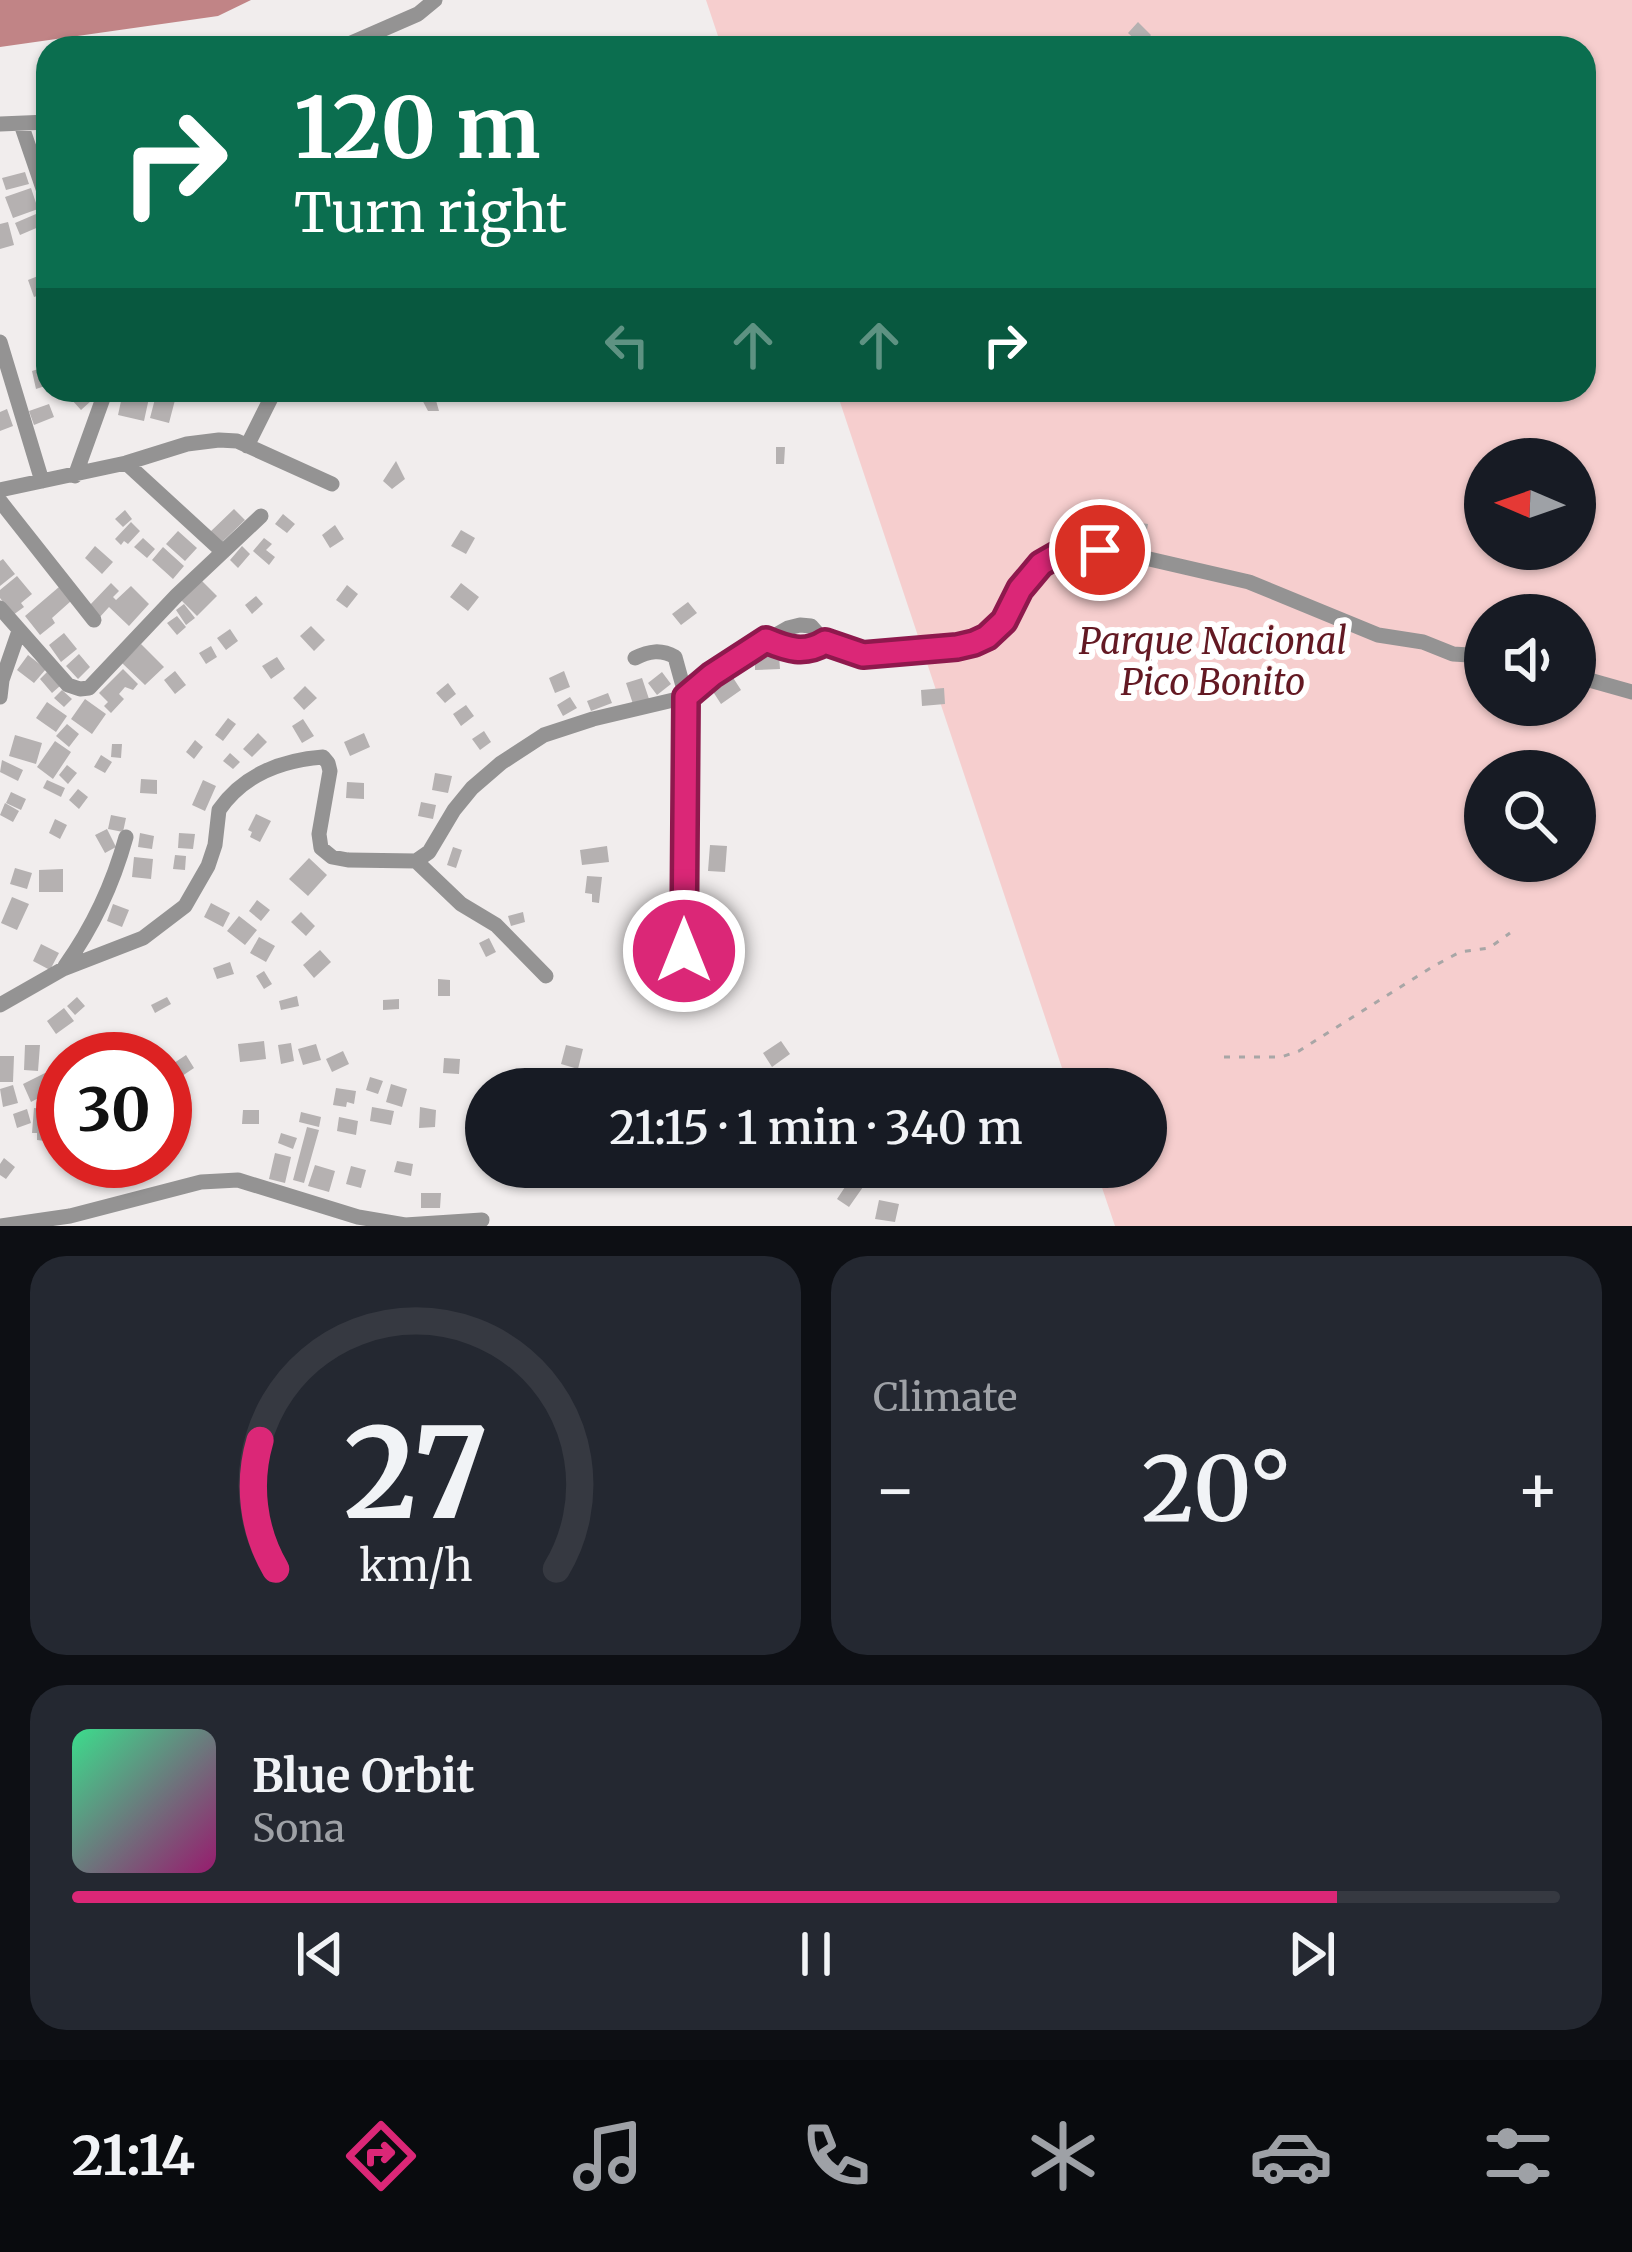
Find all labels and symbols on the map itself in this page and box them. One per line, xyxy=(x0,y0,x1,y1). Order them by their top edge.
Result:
north arrow xyxy=(1464,438,1596,570)
pin xyxy=(1049,499,1151,601)
park label: Parque Nacional Pico Bonito xyxy=(1079,619,1347,705)
position arrow xyxy=(621,888,747,1014)
speed limit sign: 30 xyxy=(36,1032,192,1188)

